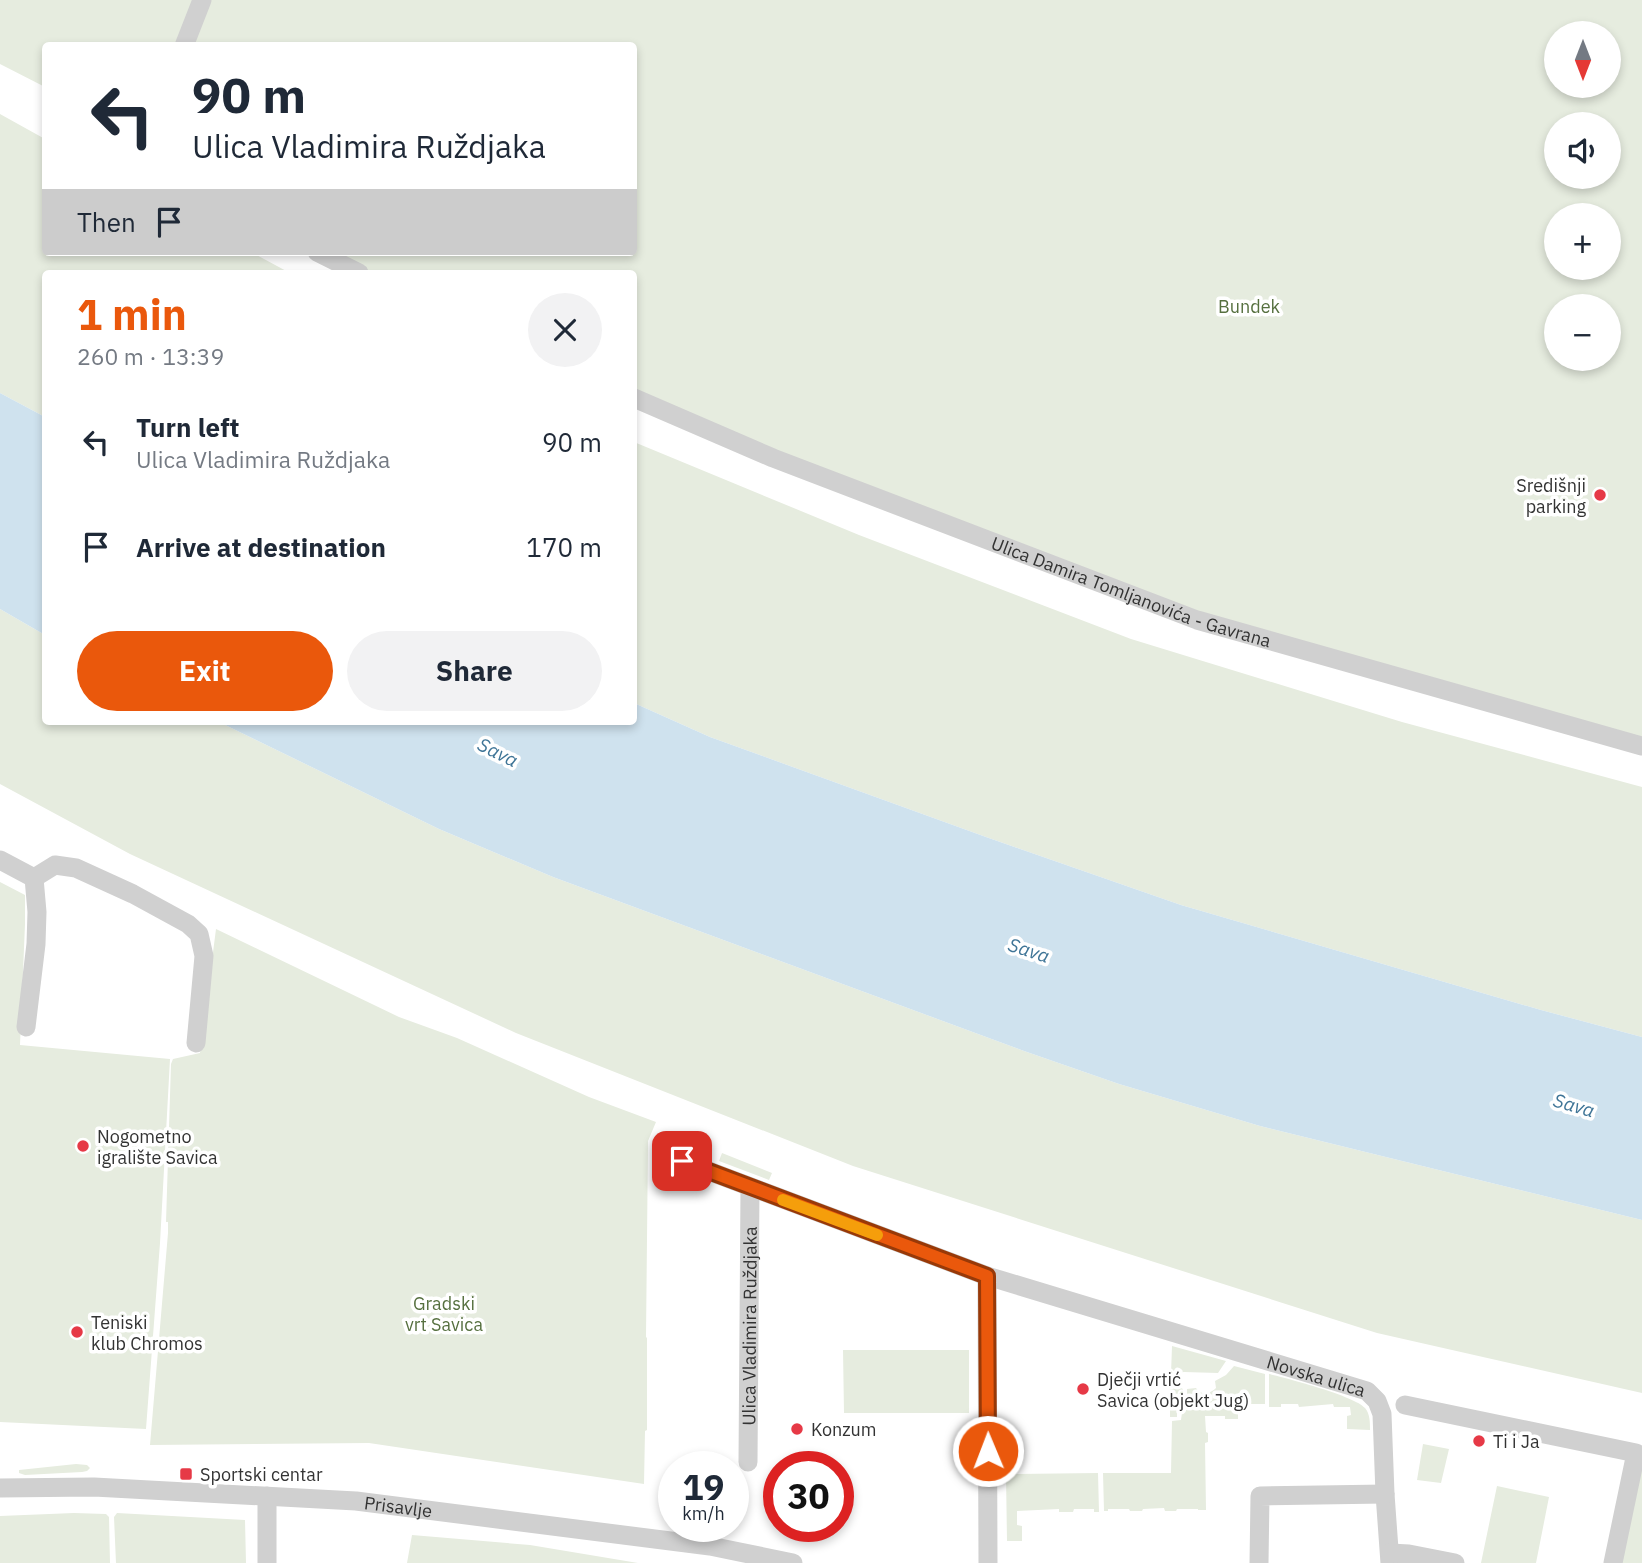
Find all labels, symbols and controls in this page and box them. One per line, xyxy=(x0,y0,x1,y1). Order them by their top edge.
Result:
north arrow xyxy=(1544,21,1620,98)
map controls xyxy=(1544,21,1621,371)
text: 90 m xyxy=(192,63,306,126)
icon: left xyxy=(77,70,168,161)
button: sound xyxy=(1544,112,1621,189)
text: Ulica Vladimira Ruždjaka xyxy=(192,125,546,167)
icon: arrive xyxy=(150,203,188,241)
button: + xyxy=(1544,203,1621,280)
text: Then xyxy=(77,205,136,239)
text: 1 min xyxy=(77,287,187,342)
button: close xyxy=(528,293,602,367)
button: − xyxy=(1544,294,1621,371)
park label: Bundek xyxy=(1218,295,1281,318)
text: 260 m · 13:39 xyxy=(77,341,224,371)
text: Turn left xyxy=(136,410,239,444)
icon: left xyxy=(77,423,115,461)
text: 90 m xyxy=(542,425,602,459)
text: Ulica Vladimira Ruždjaka xyxy=(136,444,390,474)
place label: Središnji parking xyxy=(1516,474,1586,518)
marker: Središnji parking xyxy=(1592,487,1608,503)
icon: arrive xyxy=(77,528,115,566)
text: Arrive at destination xyxy=(136,530,386,564)
text: 170 m xyxy=(526,530,602,564)
street label: Ulica Damira Tomljanovića - Gavrana xyxy=(988,531,1274,652)
button: Exit xyxy=(77,631,333,711)
button: Share xyxy=(347,631,602,711)
water label: Sava xyxy=(474,732,522,772)
water label: Sava xyxy=(1005,932,1053,968)
water label: Sava xyxy=(1551,1088,1597,1122)
place label: Nogometno igralište Savica xyxy=(97,1125,218,1169)
pin xyxy=(652,1131,712,1191)
marker: Nogometno igralište Savica xyxy=(75,1138,91,1154)
icon: arrive xyxy=(663,1142,701,1180)
street label: Ulica Vladimira Ruždjaka xyxy=(737,1226,761,1426)
park label: Gradski vrt Savica xyxy=(405,1292,483,1336)
place label: Teniski klub Chromos xyxy=(91,1311,203,1355)
marker: Teniski klub Chromos xyxy=(69,1324,85,1340)
street label: Novska ulica xyxy=(1264,1350,1369,1402)
place label: Dječji vrtić Savica (objekt Jug) xyxy=(1097,1368,1249,1412)
marker: Dječji vrtić Savica (objekt Jug) xyxy=(1075,1381,1091,1397)
position arrow xyxy=(951,1414,1025,1488)
place label: Konzum xyxy=(811,1418,877,1441)
marker: Konzum xyxy=(789,1421,805,1437)
place label: Ti i Ja xyxy=(1493,1430,1540,1453)
marker: Ti i Ja xyxy=(1471,1433,1487,1449)
speed limit sign: 30 xyxy=(763,1451,854,1542)
place label: Sportski centar xyxy=(200,1463,323,1486)
text: 19 xyxy=(682,1464,725,1510)
marker: Sportski centar xyxy=(178,1466,194,1482)
street label: Prisavlje xyxy=(363,1491,434,1522)
text: km/h xyxy=(682,1502,725,1525)

